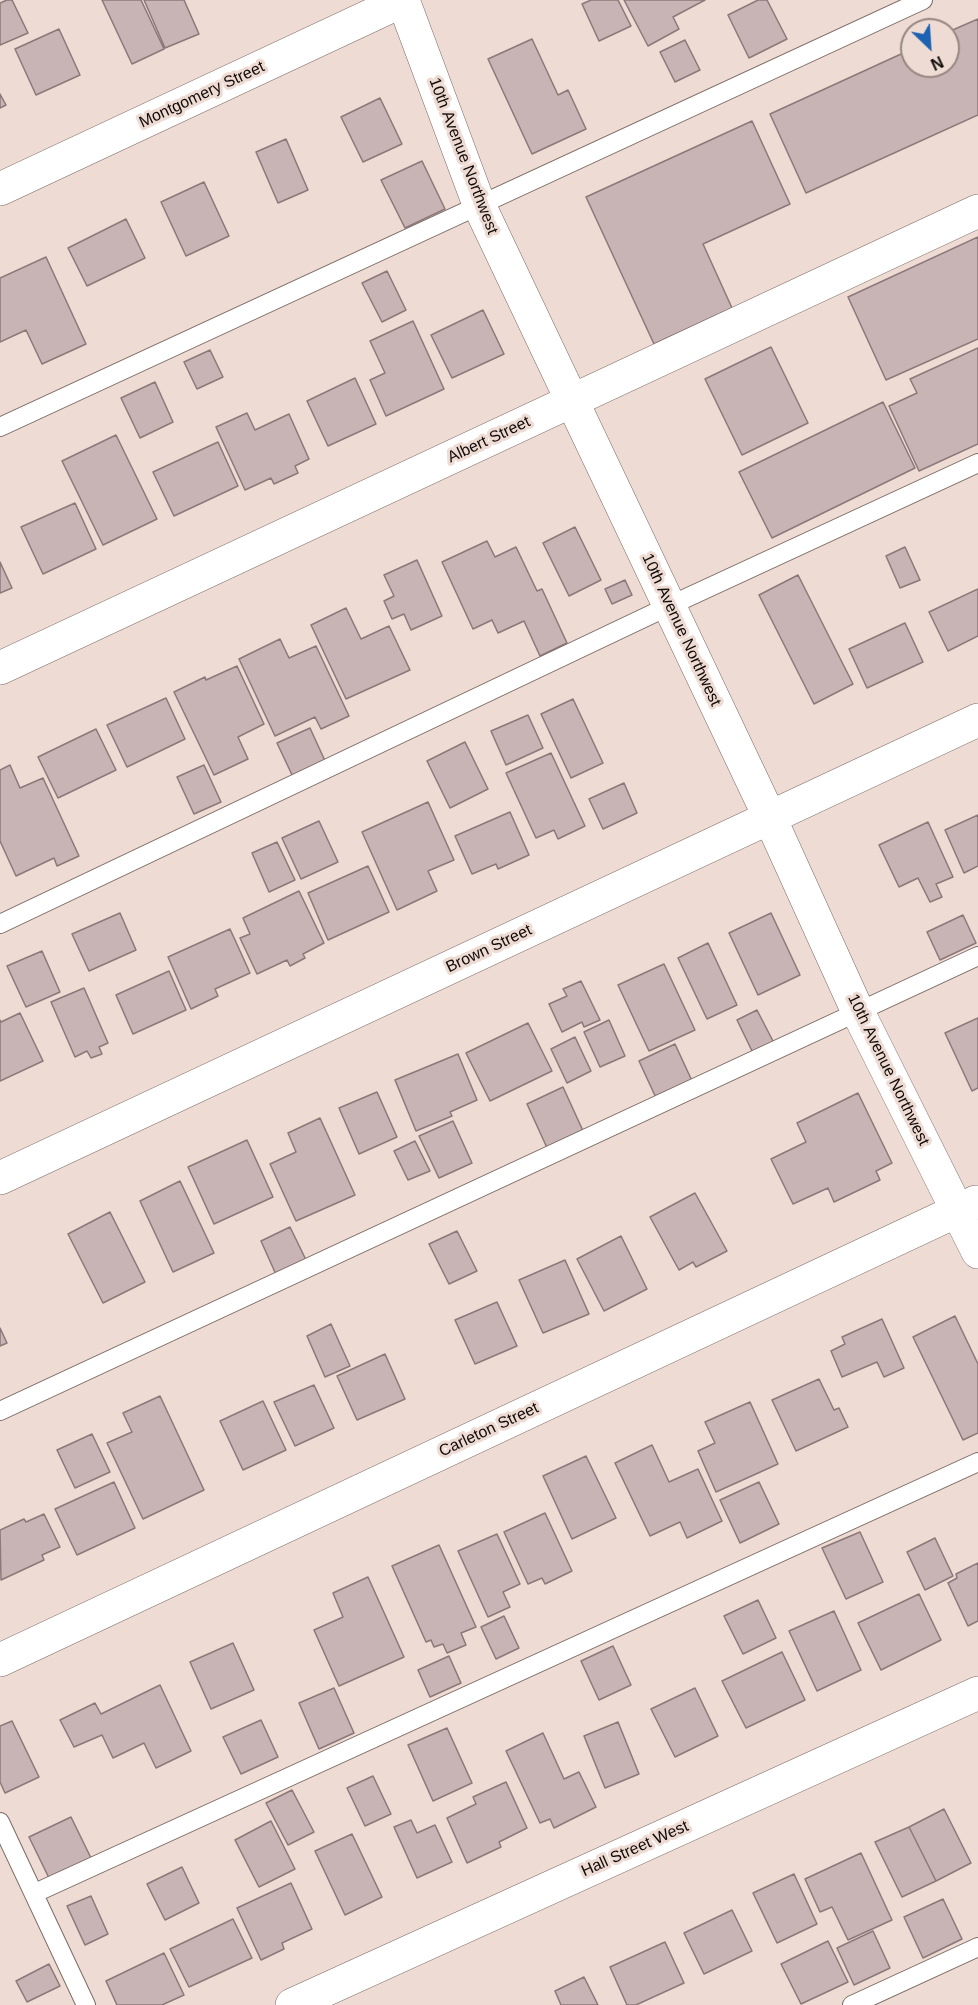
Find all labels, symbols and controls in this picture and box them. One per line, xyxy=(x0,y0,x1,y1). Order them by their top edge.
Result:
north arrow xyxy=(900,18,960,78)
text: N xyxy=(928,53,946,73)
street label: Montgomery Street xyxy=(136,58,268,132)
street label: 10th Avenue Northwest xyxy=(424,75,502,237)
street label: Albert Street xyxy=(445,413,533,467)
street label: 10th Avenue Northwest xyxy=(637,551,725,709)
street label: Brown Street xyxy=(443,921,535,977)
street label: 10th Avenue Northwest xyxy=(843,991,933,1149)
street label: Carleton Street xyxy=(436,1399,542,1461)
street label: Hall Street West xyxy=(578,1817,692,1881)

